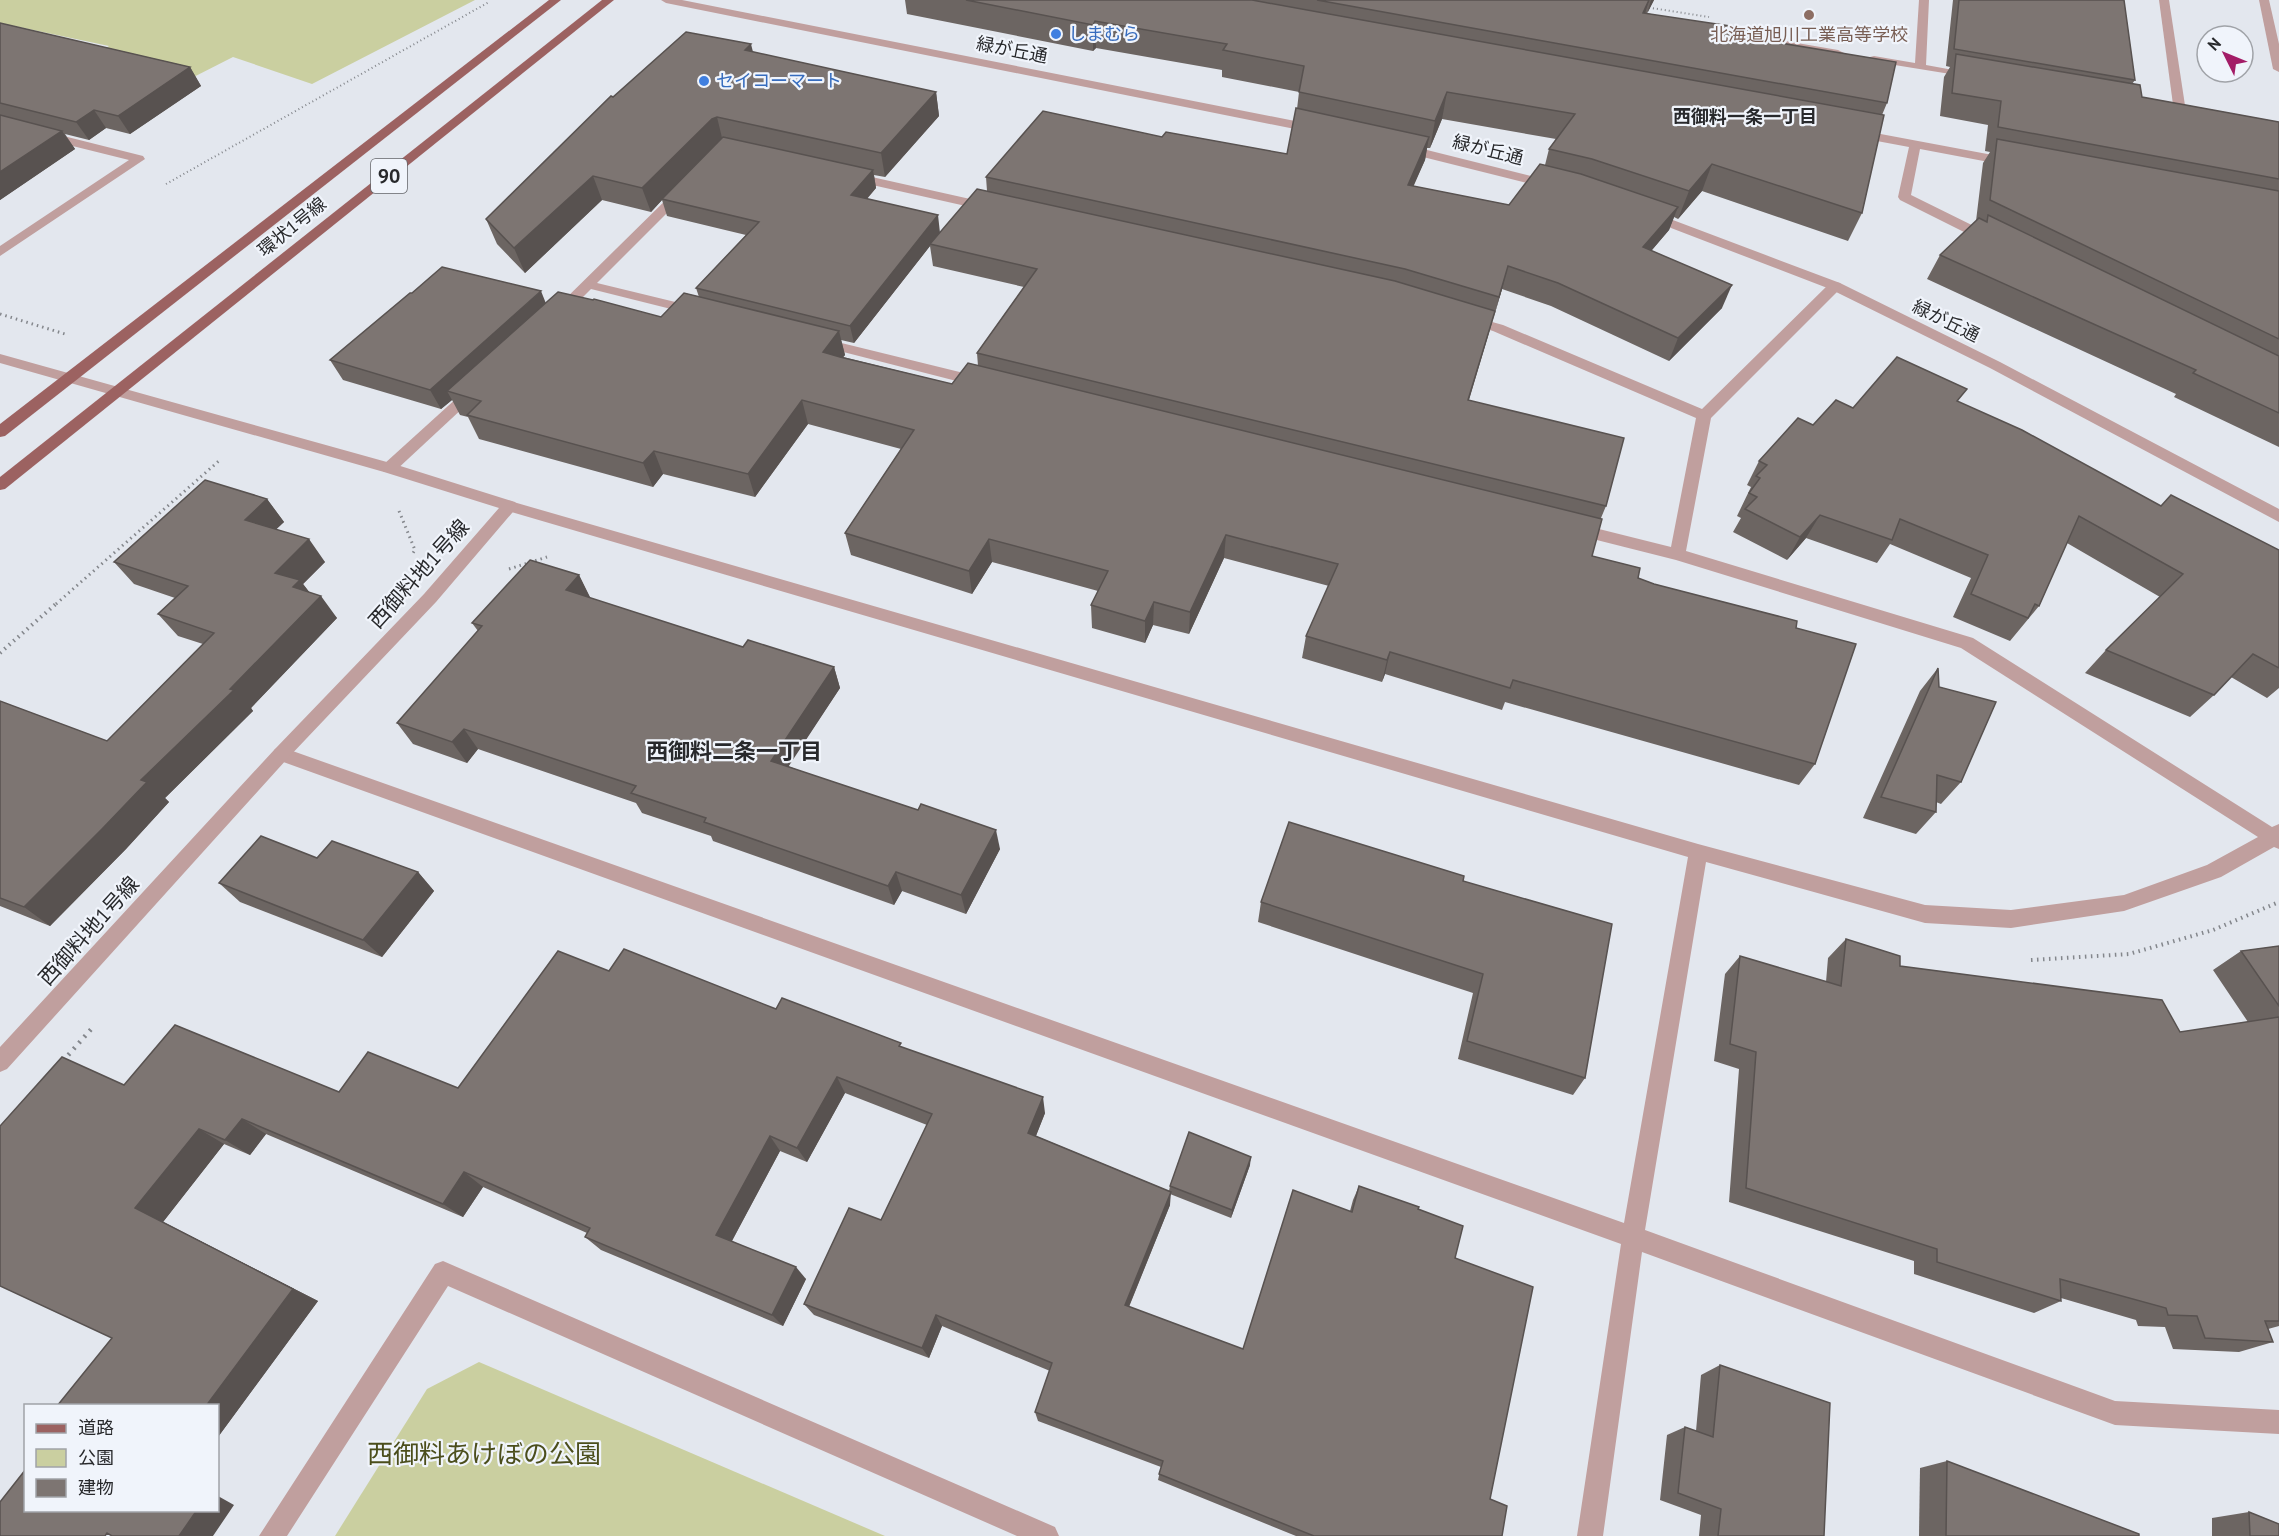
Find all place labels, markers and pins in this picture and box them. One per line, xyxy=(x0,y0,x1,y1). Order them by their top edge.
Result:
marker: 北海道旭川工業高等学校 xyxy=(1802,8,1816,22)
place label: しまむら xyxy=(1068,22,1140,45)
place label: 北海道旭川工業高等学校 xyxy=(1710,23,1908,46)
marker: しまむら xyxy=(1049,27,1063,41)
place label: セイコーマート xyxy=(716,69,842,92)
marker: セイコーマート xyxy=(697,74,711,88)

